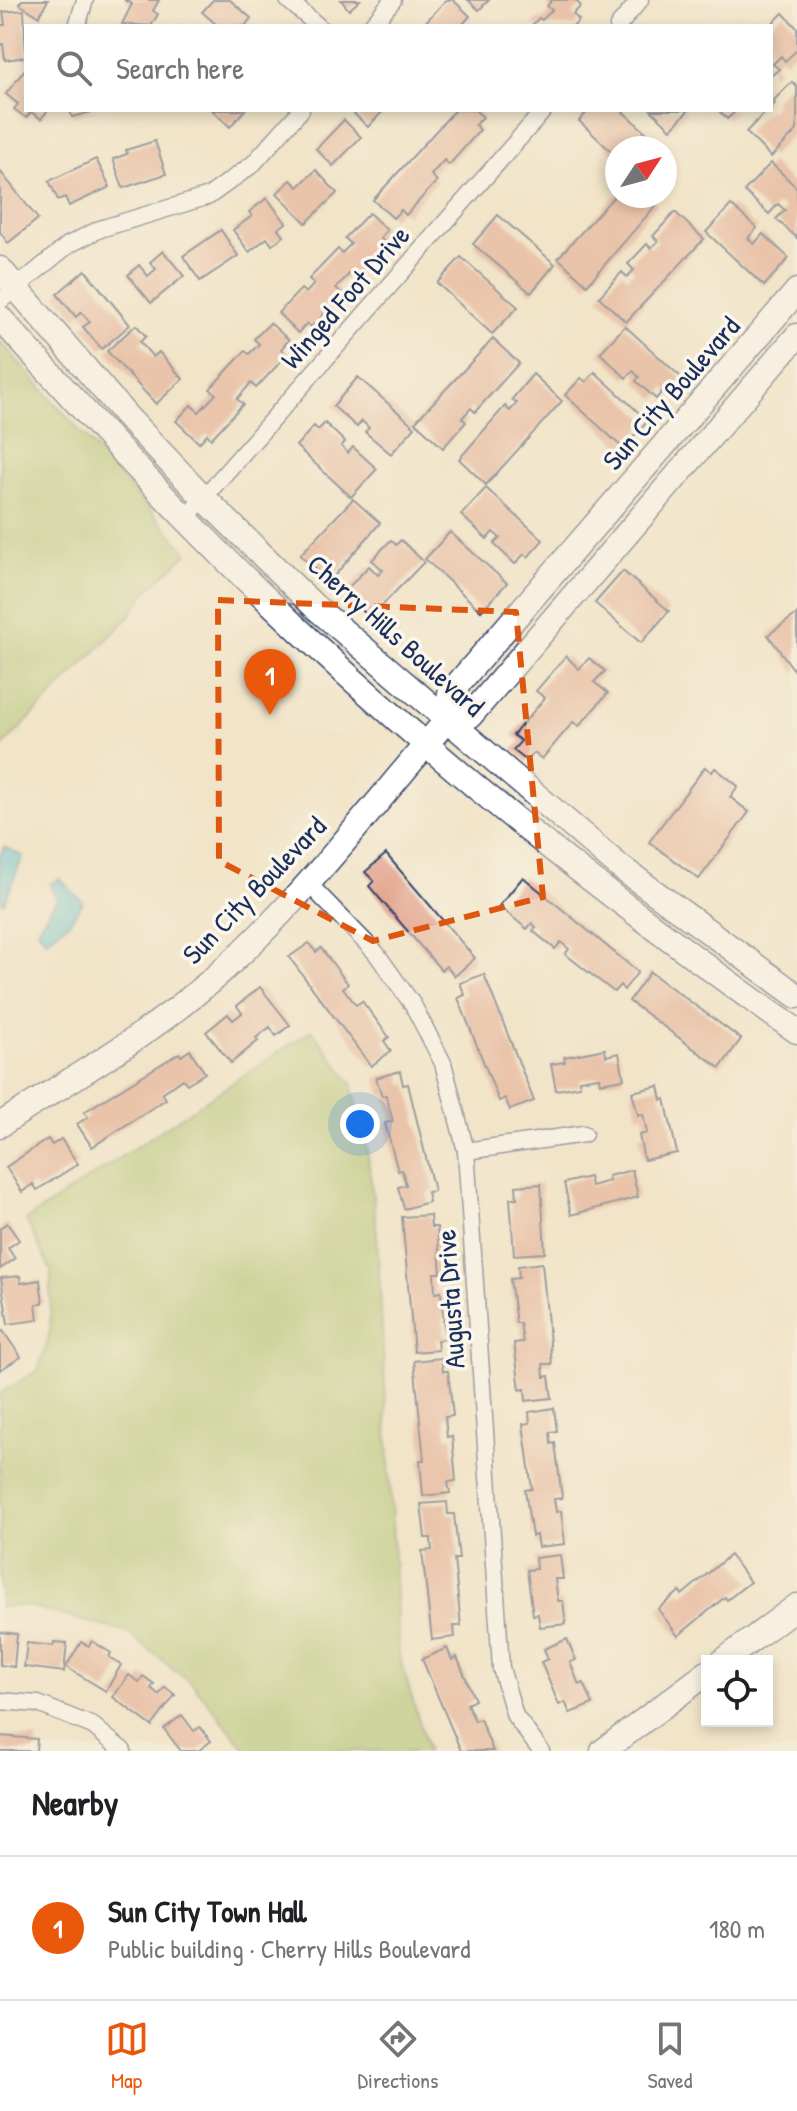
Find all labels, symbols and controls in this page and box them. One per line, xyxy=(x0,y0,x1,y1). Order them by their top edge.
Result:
search box xyxy=(24,24,773,112)
icon: search xyxy=(52,46,96,90)
text: Search here xyxy=(116,48,244,88)
north arrow xyxy=(605,136,677,208)
street label: Winged Foot Drive xyxy=(272,217,418,377)
street label: Sun City Boulevard xyxy=(594,308,748,478)
street label: Cherry Hills Boulevard xyxy=(299,545,493,725)
pin: 1 xyxy=(244,649,296,715)
street label: Sun City Boulevard xyxy=(174,808,334,972)
your location xyxy=(340,1104,380,1144)
street label: Augusta Drive xyxy=(426,1228,474,1370)
map controls xyxy=(701,1655,773,1727)
button: locate xyxy=(701,1655,773,1727)
text: Nearby xyxy=(32,1780,118,1826)
text: Sun City Town Hall xyxy=(108,1891,307,1931)
text: 1 xyxy=(53,1911,63,1946)
text: 180 m xyxy=(709,1911,765,1946)
text: Public building · Cherry Hills Boulevard xyxy=(108,1931,471,1966)
tab: Map xyxy=(105,2017,149,2095)
tab: Directions xyxy=(358,2017,439,2095)
tab: Saved xyxy=(648,2017,692,2095)

